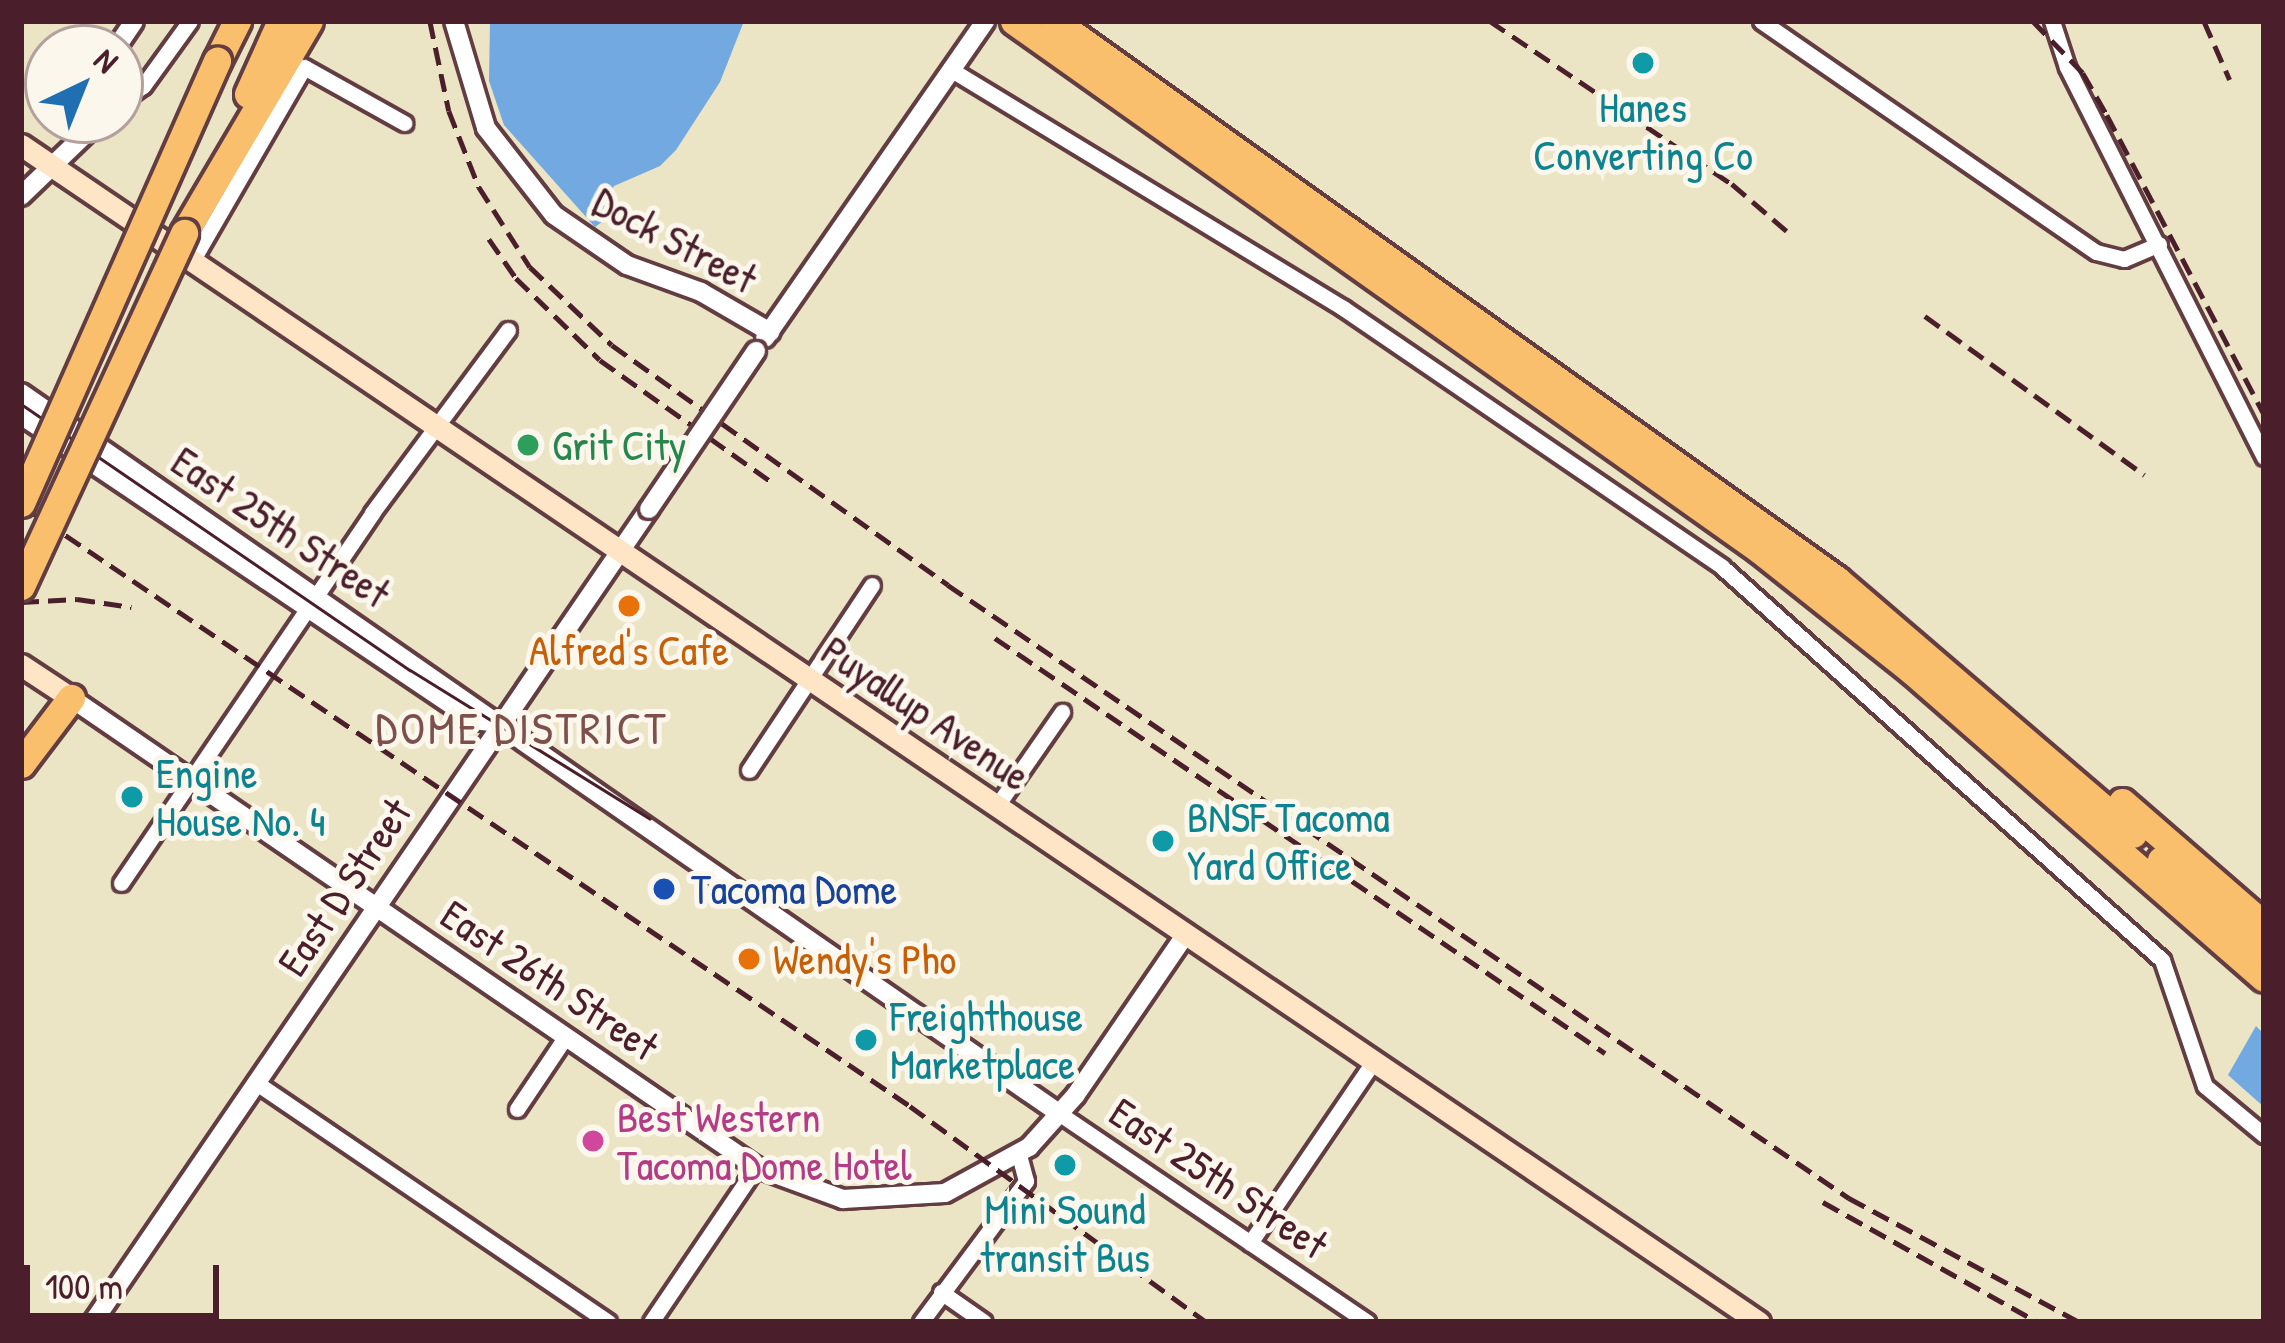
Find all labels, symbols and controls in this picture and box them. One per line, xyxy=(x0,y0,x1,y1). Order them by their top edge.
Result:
north arrow xyxy=(24,24,144,144)
text: N xyxy=(85,38,128,82)
marker: Hanes Converting Co xyxy=(1630,50,1656,76)
place label: Hanes Converting Co xyxy=(1533,82,1753,180)
street label: Dock Street xyxy=(585,176,765,304)
place label: Grit City xyxy=(552,420,686,470)
marker: Grit City xyxy=(515,432,541,458)
street label: East 25th Street xyxy=(162,436,400,618)
marker: Alfred's Cafe xyxy=(616,593,642,619)
place label: Alfred's Cafe xyxy=(529,625,729,675)
street label: Puyallup Avenue xyxy=(812,625,1040,801)
district label: DOME DISTRICT xyxy=(376,701,668,755)
place label: Engine House No. 4 xyxy=(156,748,326,846)
marker: Engine House No. 4 xyxy=(119,784,145,810)
street label: East D Street xyxy=(266,789,422,985)
place label: BNSF Tacoma Yard Office xyxy=(1187,792,1390,890)
marker: BNSF Tacoma Yard Office xyxy=(1150,828,1176,854)
place label: Tacoma Dome xyxy=(691,864,897,914)
marker: Tacoma Dome xyxy=(648,873,680,905)
street label: East 26th Street xyxy=(432,889,668,1071)
place label: Wendy's Pho xyxy=(773,934,956,984)
marker: Wendy's Pho xyxy=(736,946,762,972)
place label: Freighthouse Marketplace xyxy=(890,991,1083,1090)
marker: Freighthouse Marketplace xyxy=(853,1027,879,1053)
street label: East 25th Street xyxy=(1100,1087,1338,1269)
place label: Best Western Tacoma Dome Hotel xyxy=(617,1092,912,1190)
marker: Best Western Tacoma Dome Hotel xyxy=(580,1128,606,1154)
marker: Mini Sound transit Bus xyxy=(1052,1152,1078,1178)
place label: Mini Sound transit Bus xyxy=(980,1184,1150,1282)
scale bar xyxy=(30,1241,225,1315)
text: 100 m xyxy=(45,1261,123,1310)

